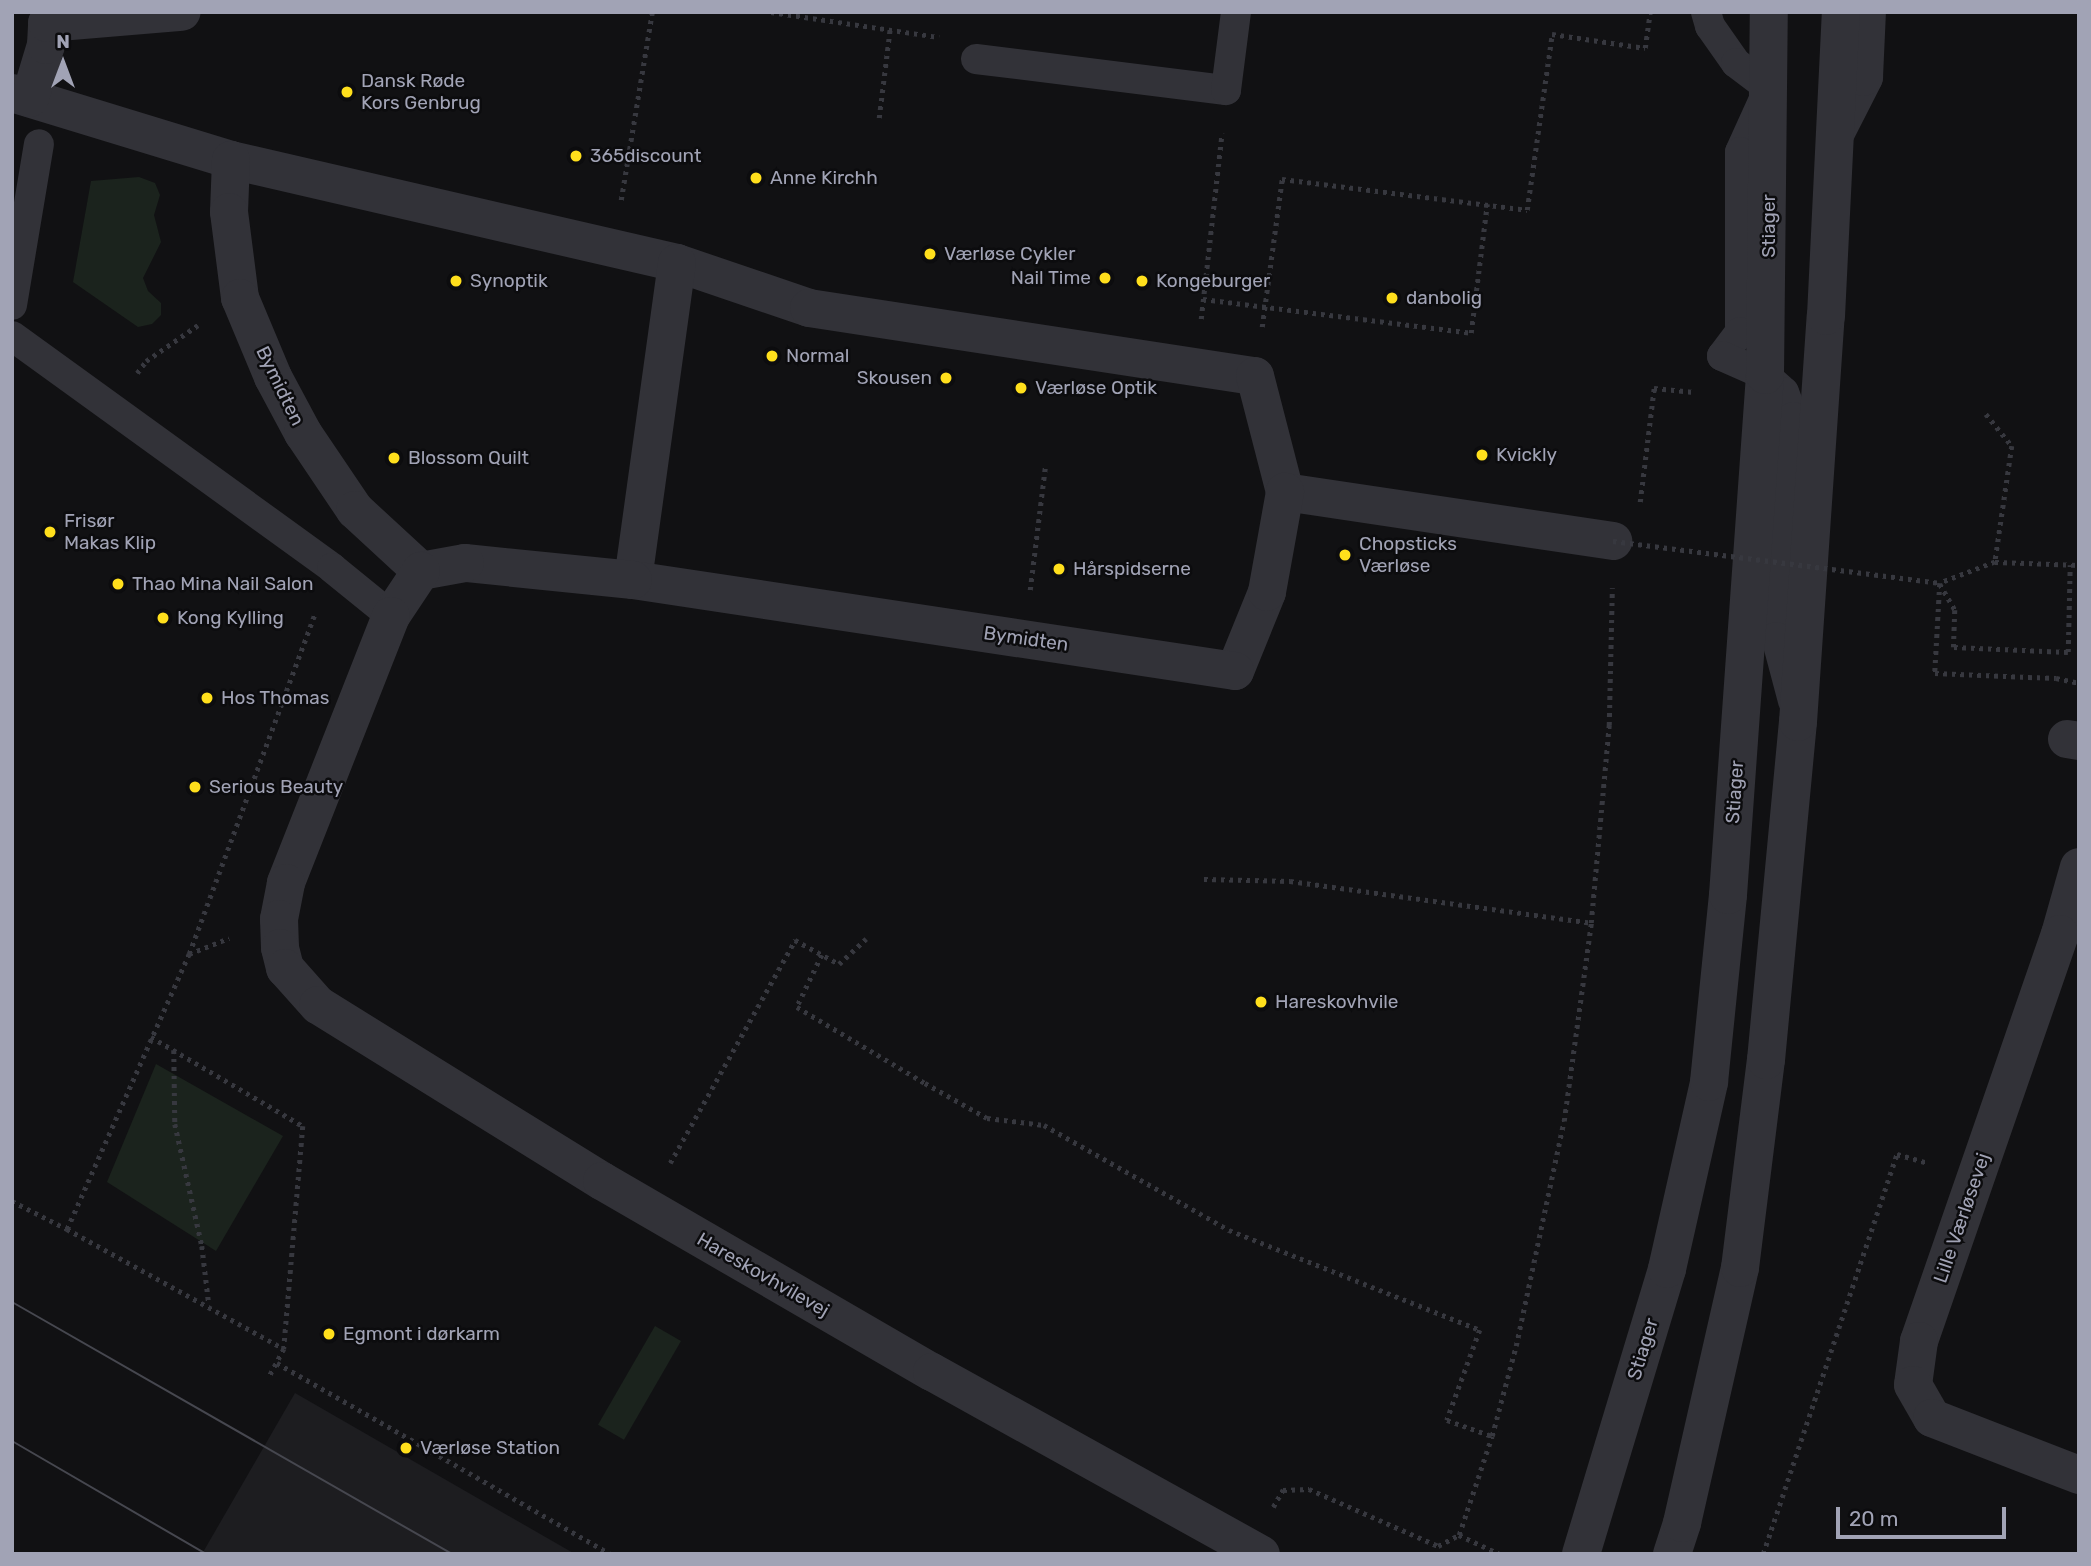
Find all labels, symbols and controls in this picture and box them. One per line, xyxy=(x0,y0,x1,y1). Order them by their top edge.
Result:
north arrow xyxy=(28,28,98,98)
text: N xyxy=(56,30,70,53)
place label: Dansk Røde Kors Genbrug xyxy=(361,70,481,114)
marker: Dansk Røde Kors Genbrug xyxy=(339,84,355,100)
place label: 365discount xyxy=(590,145,701,167)
marker: 365discount xyxy=(568,148,584,164)
place label: Anne Kirchh xyxy=(770,167,878,189)
marker: Anne Kirchh xyxy=(748,170,764,186)
street label: Stiager xyxy=(1758,194,1780,258)
place label: Værløse Cykler xyxy=(944,243,1075,265)
marker: Værløse Cykler xyxy=(922,246,938,262)
place label: Nail Time xyxy=(1010,267,1091,289)
place label: Synoptik xyxy=(470,270,548,292)
marker: Nail Time xyxy=(1097,270,1113,286)
place label: Kongeburger xyxy=(1156,270,1270,292)
marker: Synoptik xyxy=(448,273,464,289)
marker: Kongeburger xyxy=(1134,273,1150,289)
place label: danbolig xyxy=(1406,287,1482,309)
marker: danbolig xyxy=(1384,290,1400,306)
street label: Bymidten xyxy=(251,343,309,429)
place label: Normal xyxy=(786,345,849,367)
marker: Normal xyxy=(764,348,780,364)
place label: Skousen xyxy=(857,367,932,389)
marker: Skousen xyxy=(938,370,954,386)
place label: Værløse Optik xyxy=(1035,377,1157,399)
marker: Værløse Optik xyxy=(1013,380,1029,396)
place label: Kvickly xyxy=(1496,444,1557,466)
place label: Blossom Quilt xyxy=(408,447,529,469)
marker: Kvickly xyxy=(1474,447,1490,463)
marker: Blossom Quilt xyxy=(386,450,402,466)
place label: Frisør Makas Klip xyxy=(64,510,156,554)
marker: Frisør Makas Klip xyxy=(42,524,58,540)
place label: Chopsticks Værløse xyxy=(1359,533,1457,577)
marker: Chopsticks Værløse xyxy=(1337,547,1353,563)
place label: Hårspidserne xyxy=(1073,558,1191,580)
marker: Hårspidserne xyxy=(1051,561,1067,577)
place label: Thao Mina Nail Salon xyxy=(132,573,313,595)
marker: Thao Mina Nail Salon xyxy=(110,576,126,592)
place label: Kong Kylling xyxy=(177,607,284,629)
marker: Kong Kylling xyxy=(155,610,171,626)
street label: Bymidten xyxy=(982,622,1070,656)
place label: Hos Thomas xyxy=(221,687,330,709)
marker: Hos Thomas xyxy=(199,690,215,706)
street label: Stiager xyxy=(1721,760,1749,824)
place label: Serious Beauty xyxy=(209,776,343,798)
marker: Serious Beauty xyxy=(187,779,203,795)
place label: Hareskovhvile xyxy=(1275,991,1399,1013)
marker: Hareskovhvile xyxy=(1253,994,1269,1010)
street label: Lille Værløsevej xyxy=(1929,1150,1995,1286)
street label: Hareskovhvilevej xyxy=(693,1228,833,1322)
street label: Stiager xyxy=(1623,1315,1663,1383)
place label: Egmont i dørkarm xyxy=(343,1323,500,1345)
marker: Egmont i dørkarm xyxy=(321,1326,337,1342)
place label: Værløse Station xyxy=(420,1437,560,1459)
marker: Værløse Station xyxy=(398,1440,414,1456)
scale bar xyxy=(1839,1492,2009,1536)
text: 20 m xyxy=(1849,1506,1898,1531)

